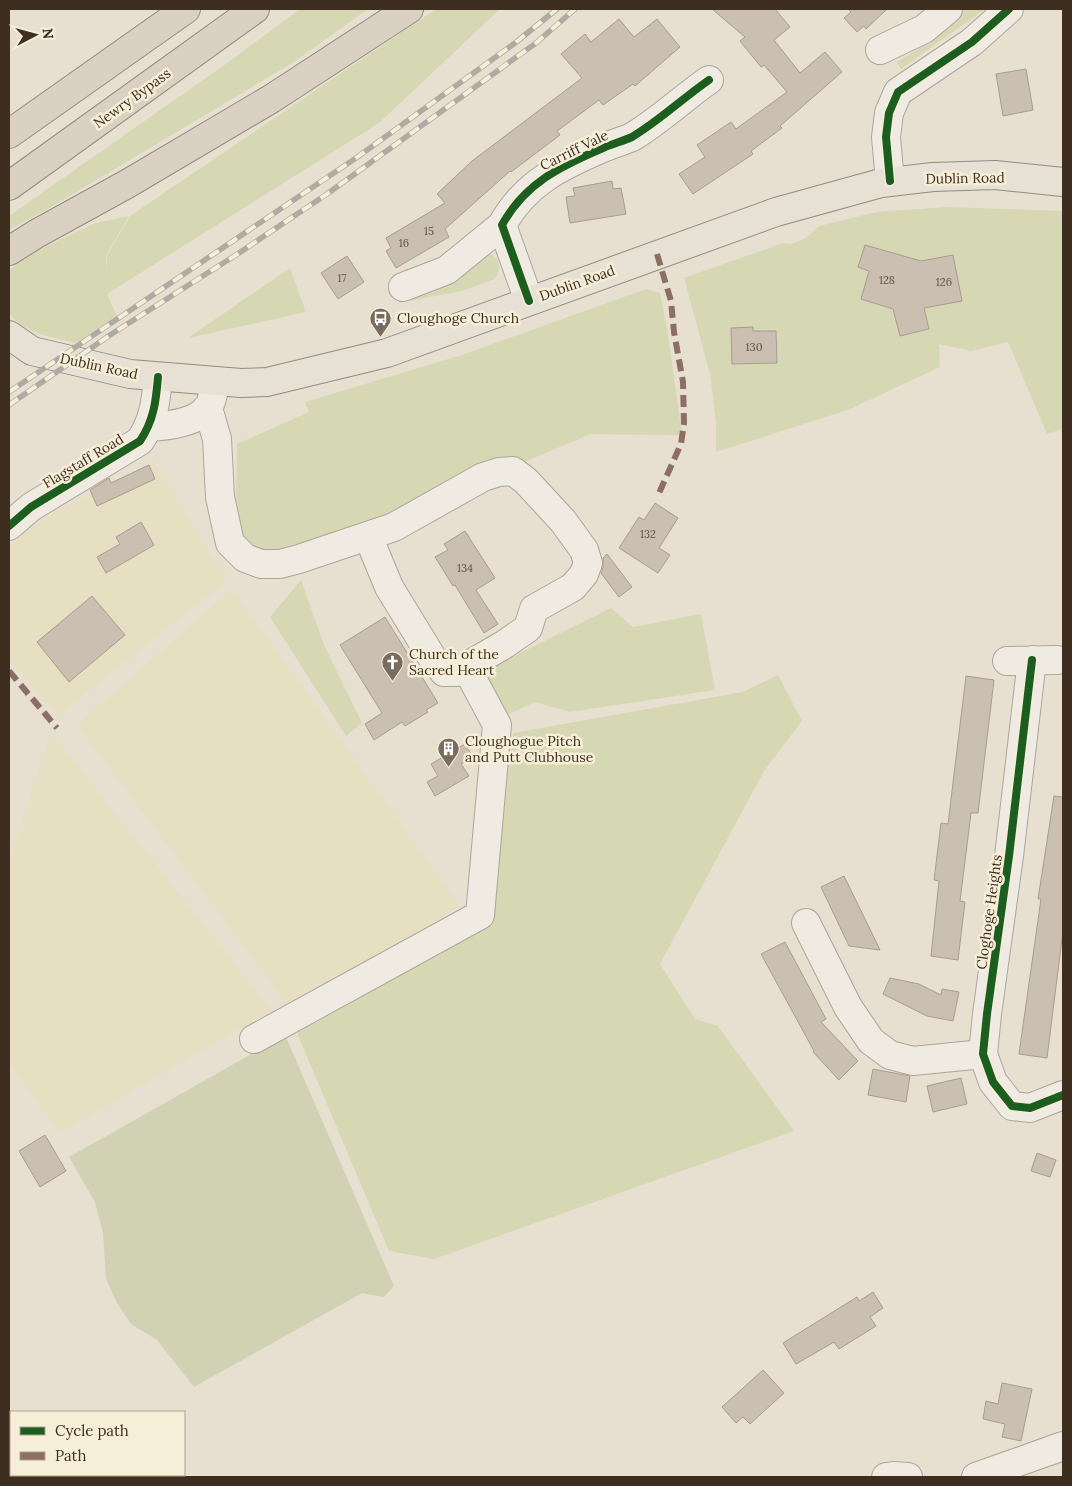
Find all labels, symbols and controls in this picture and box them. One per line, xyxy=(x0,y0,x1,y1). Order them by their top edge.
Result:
north arrow xyxy=(10,10,60,60)
text: N xyxy=(38,27,57,40)
street label: Newry Bypass xyxy=(90,64,174,132)
street label: Carriff Vale xyxy=(537,126,611,174)
street label: Dublin Road xyxy=(925,168,1005,188)
house number: 15 xyxy=(424,224,434,238)
house number: 16 xyxy=(399,236,409,250)
street label: Dublin Road xyxy=(537,261,617,305)
house number: 17 xyxy=(337,271,347,285)
house number: 128 xyxy=(879,273,895,287)
house number: 126 xyxy=(936,275,952,289)
bus stop icon: Cloughoge Church xyxy=(369,306,393,337)
place label: Cloughoge Church xyxy=(397,309,519,327)
house number: 130 xyxy=(746,340,763,354)
street label: Dublin Road xyxy=(58,349,140,383)
street label: Flagstaff Road xyxy=(39,430,127,492)
house number: 132 xyxy=(640,527,656,541)
house number: 134 xyxy=(457,561,473,575)
place label: Church of the Sacred Heart xyxy=(409,645,499,679)
church icon: Church of the Sacred Heart xyxy=(381,650,405,681)
place label: Cloughogue Pitch and Putt Clubhouse xyxy=(465,732,594,766)
building icon: Cloughogue Pitch and Putt Clubhouse xyxy=(437,737,461,768)
street label: Cloghoge Heights xyxy=(972,853,1006,971)
legend xyxy=(10,1411,185,1476)
text: Cycle path xyxy=(55,1421,129,1440)
text: Path xyxy=(55,1446,86,1465)

